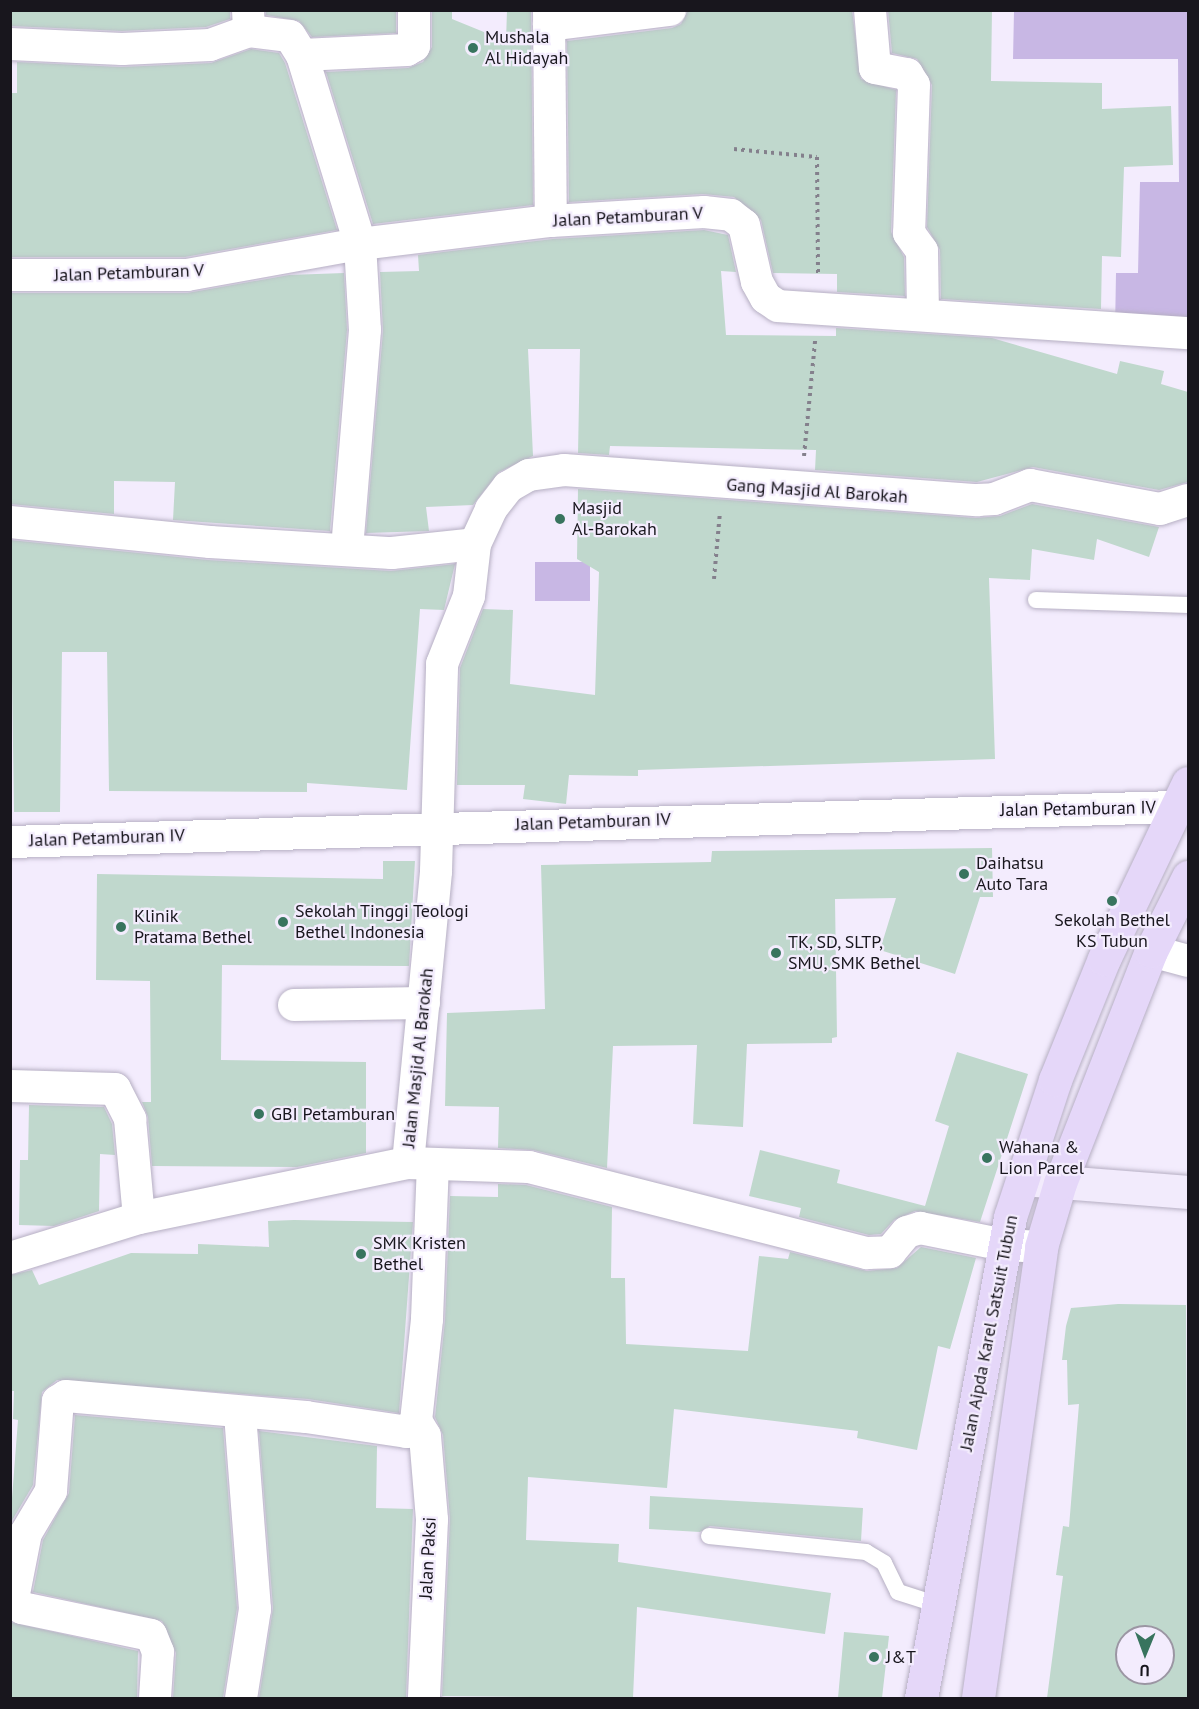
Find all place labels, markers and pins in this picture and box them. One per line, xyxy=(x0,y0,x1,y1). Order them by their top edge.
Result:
place label: Mushala Al Hidayah xyxy=(485,27,568,70)
marker: Mushala Al Hidayah xyxy=(466,41,480,55)
place label: Masjid Al-Barokah xyxy=(572,498,657,540)
marker: Masjid Al-Barokah xyxy=(553,512,567,526)
place label: Daihatsu Auto Tara xyxy=(976,853,1049,896)
marker: Daihatsu Auto Tara xyxy=(957,867,971,881)
marker: Sekolah Bethel KS Tubun xyxy=(1105,894,1119,908)
place label: Sekolah Tinggi Teologi Bethel Indonesia xyxy=(295,901,470,944)
place label: Klinik Pratama Bethel xyxy=(134,906,252,948)
place label: Sekolah Bethel KS Tubun xyxy=(1054,910,1170,952)
marker: Sekolah Tinggi Teologi Bethel Indonesia xyxy=(276,915,290,929)
marker: Klinik Pratama Bethel xyxy=(112,918,130,936)
place label: TK, SD, SLTP, SMU, SMK Bethel xyxy=(788,932,922,974)
marker: TK, SD, SLTP, SMU, SMK Bethel xyxy=(769,946,783,960)
place label: GBI Petamburan xyxy=(271,1103,395,1125)
marker: GBI Petamburan xyxy=(252,1107,266,1121)
place label: Wahana & Lion Parcel xyxy=(999,1137,1084,1180)
marker: Wahana & Lion Parcel xyxy=(980,1151,994,1165)
place label: SMK Kristen Bethel xyxy=(373,1233,466,1276)
marker: SMK Kristen Bethel xyxy=(354,1247,368,1261)
place label: J&T xyxy=(886,1646,916,1668)
marker: J&T xyxy=(867,1650,881,1664)

